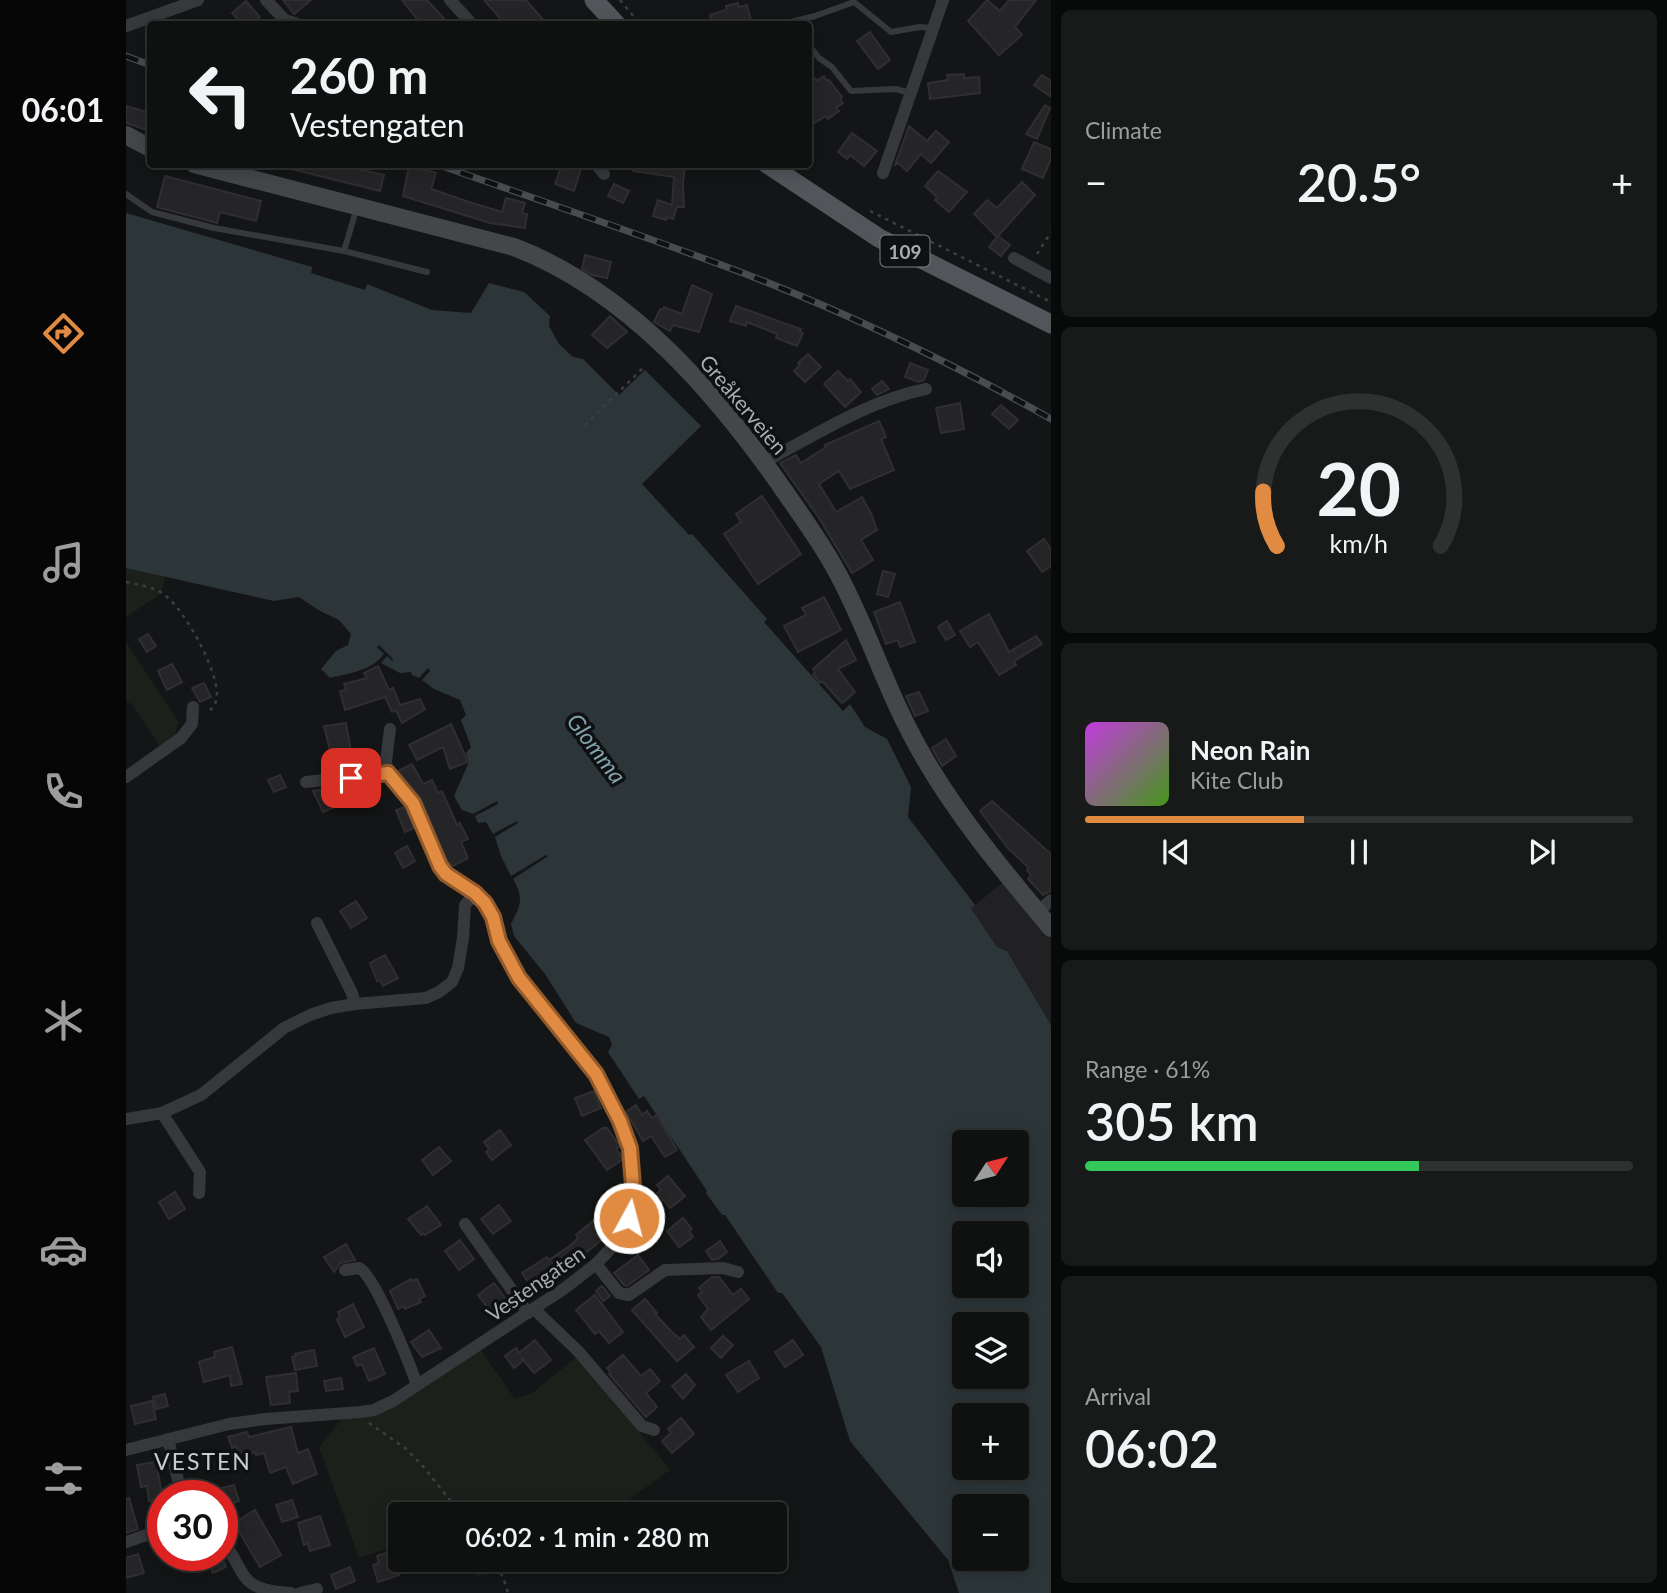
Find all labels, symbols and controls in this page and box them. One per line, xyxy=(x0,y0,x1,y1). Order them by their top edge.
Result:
text: 260 m xyxy=(290,46,428,104)
icon: left xyxy=(175,49,266,140)
text: 06:01 xyxy=(22,90,104,129)
text: Vestengaten xyxy=(290,105,465,144)
text: Climate xyxy=(1085,116,1162,144)
text: 20.5° xyxy=(1297,151,1421,213)
text: − xyxy=(1085,159,1107,205)
text: + xyxy=(1611,159,1633,205)
road number: 109 xyxy=(880,235,930,266)
icon: directions xyxy=(39,309,88,358)
street label: Greåkerveien xyxy=(695,349,793,459)
text: 20 xyxy=(1317,444,1401,532)
text: km/h xyxy=(1330,528,1388,558)
icon: music xyxy=(39,538,88,587)
water label: Glomma xyxy=(562,707,632,789)
text: Neon Rain xyxy=(1190,734,1310,766)
pin xyxy=(321,748,381,808)
icon: arrive xyxy=(332,759,370,797)
text: Kite Club xyxy=(1190,766,1283,794)
icon: phone xyxy=(39,767,88,816)
icon: previous xyxy=(1157,833,1195,871)
icon: pause xyxy=(1340,833,1378,871)
icon: next xyxy=(1523,833,1561,871)
icon: climate xyxy=(39,996,88,1045)
text: Range · 61% xyxy=(1085,1055,1210,1083)
text: 305 km xyxy=(1085,1090,1259,1152)
north arrow xyxy=(952,1130,1029,1208)
map controls xyxy=(952,1130,1029,1571)
position arrow xyxy=(592,1181,666,1255)
button: sound xyxy=(952,1221,1029,1298)
icon: car xyxy=(39,1225,88,1274)
street label: Vestengaten xyxy=(481,1240,589,1326)
button: layers xyxy=(952,1312,1029,1389)
text: Arrival xyxy=(1085,1382,1151,1410)
button: + xyxy=(952,1403,1029,1480)
text: 06:02 xyxy=(1085,1417,1219,1479)
district label: VESTEN xyxy=(154,1447,252,1475)
icon: filters xyxy=(39,1454,88,1503)
speed limit sign: 30 xyxy=(147,1480,238,1571)
button: − xyxy=(952,1494,1029,1571)
text: 06:02 · 1 min · 280 m xyxy=(465,1521,710,1553)

